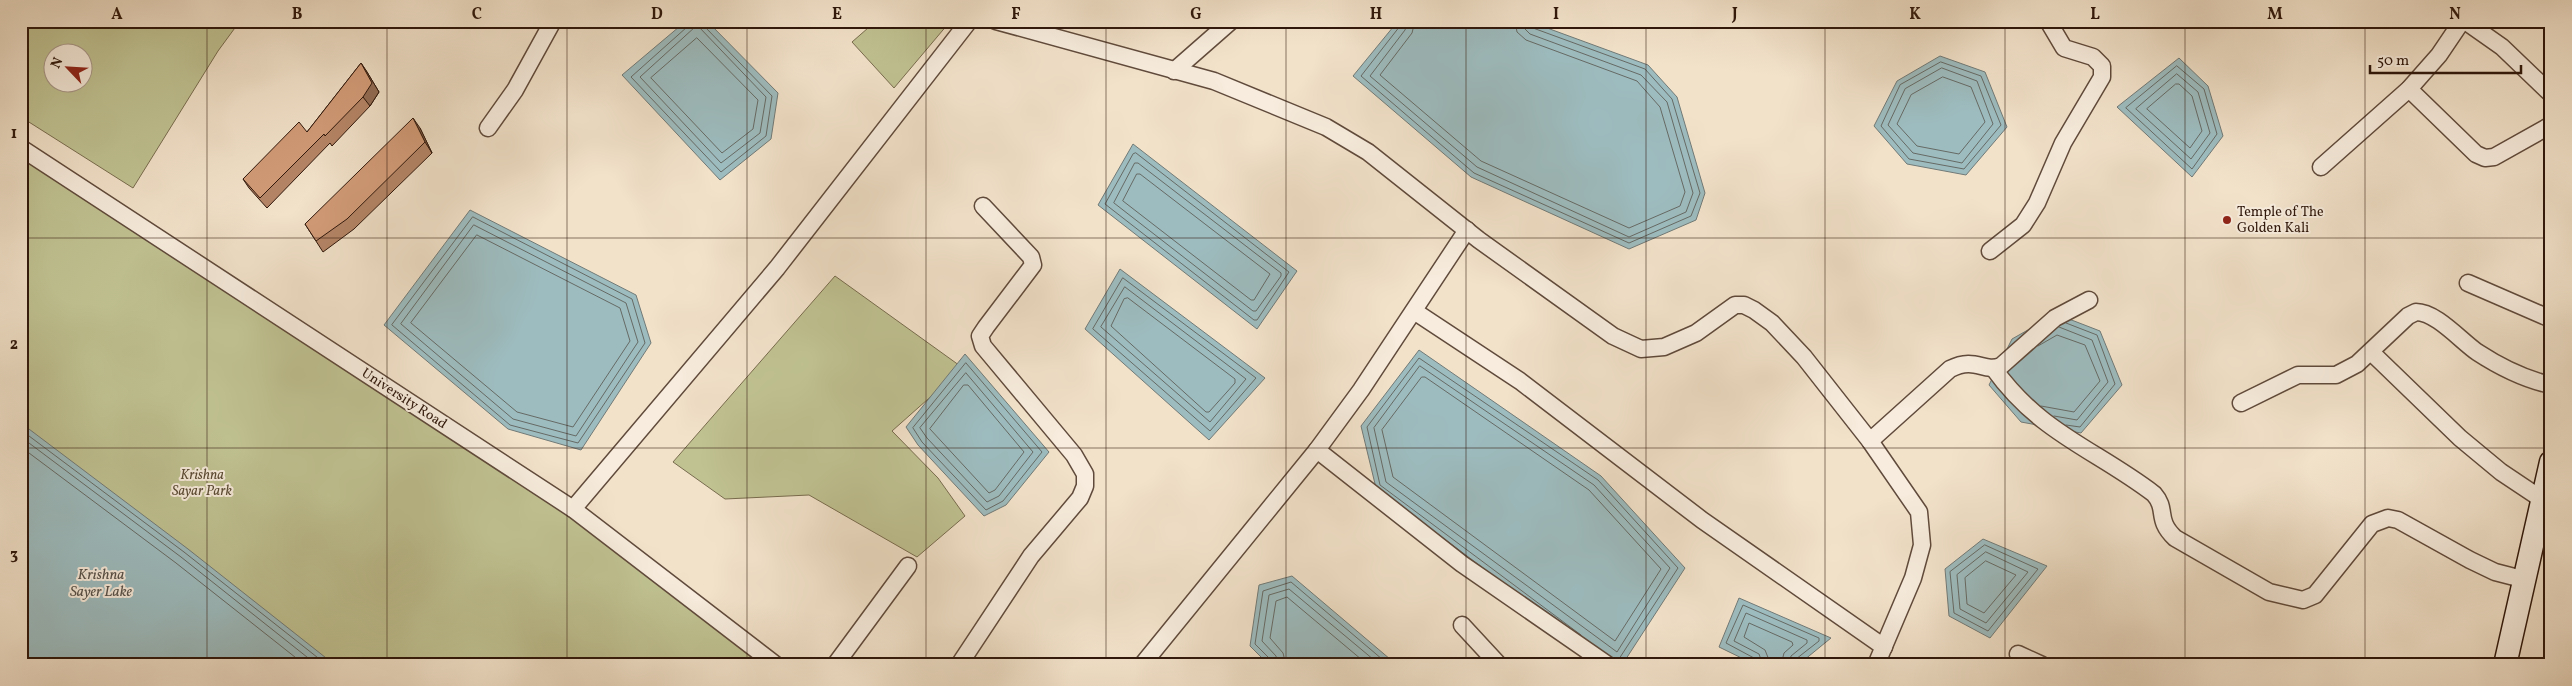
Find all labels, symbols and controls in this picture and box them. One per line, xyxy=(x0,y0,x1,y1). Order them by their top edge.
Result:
text: A xyxy=(111,4,123,26)
text: B xyxy=(292,4,303,26)
text: C xyxy=(472,4,482,26)
text: D xyxy=(651,4,663,26)
text: E xyxy=(832,4,842,26)
text: F xyxy=(1011,4,1021,26)
text: G xyxy=(1190,4,1202,26)
text: H xyxy=(1370,4,1382,26)
text: I xyxy=(1553,4,1559,26)
text: J xyxy=(1731,4,1738,26)
text: K xyxy=(1909,4,1921,26)
text: L xyxy=(2090,4,2100,26)
text: M xyxy=(2267,4,2283,26)
text: N xyxy=(2449,4,2461,26)
north arrow xyxy=(42,42,92,92)
scale bar xyxy=(2370,42,2521,74)
text: 50 m xyxy=(2377,51,2409,72)
text: N xyxy=(47,55,68,72)
text: 1 xyxy=(11,123,17,145)
place label: Temple of The Golden Kali xyxy=(2237,203,2324,238)
marker: Temple of The Golden Kali xyxy=(2221,214,2233,226)
text: 2 xyxy=(10,334,18,356)
street label: University Road xyxy=(358,364,451,434)
park label: Krishna Sayar Park xyxy=(172,466,232,501)
text: 3 xyxy=(10,544,18,566)
water label: Krishna Sayer Lake xyxy=(70,565,133,603)

